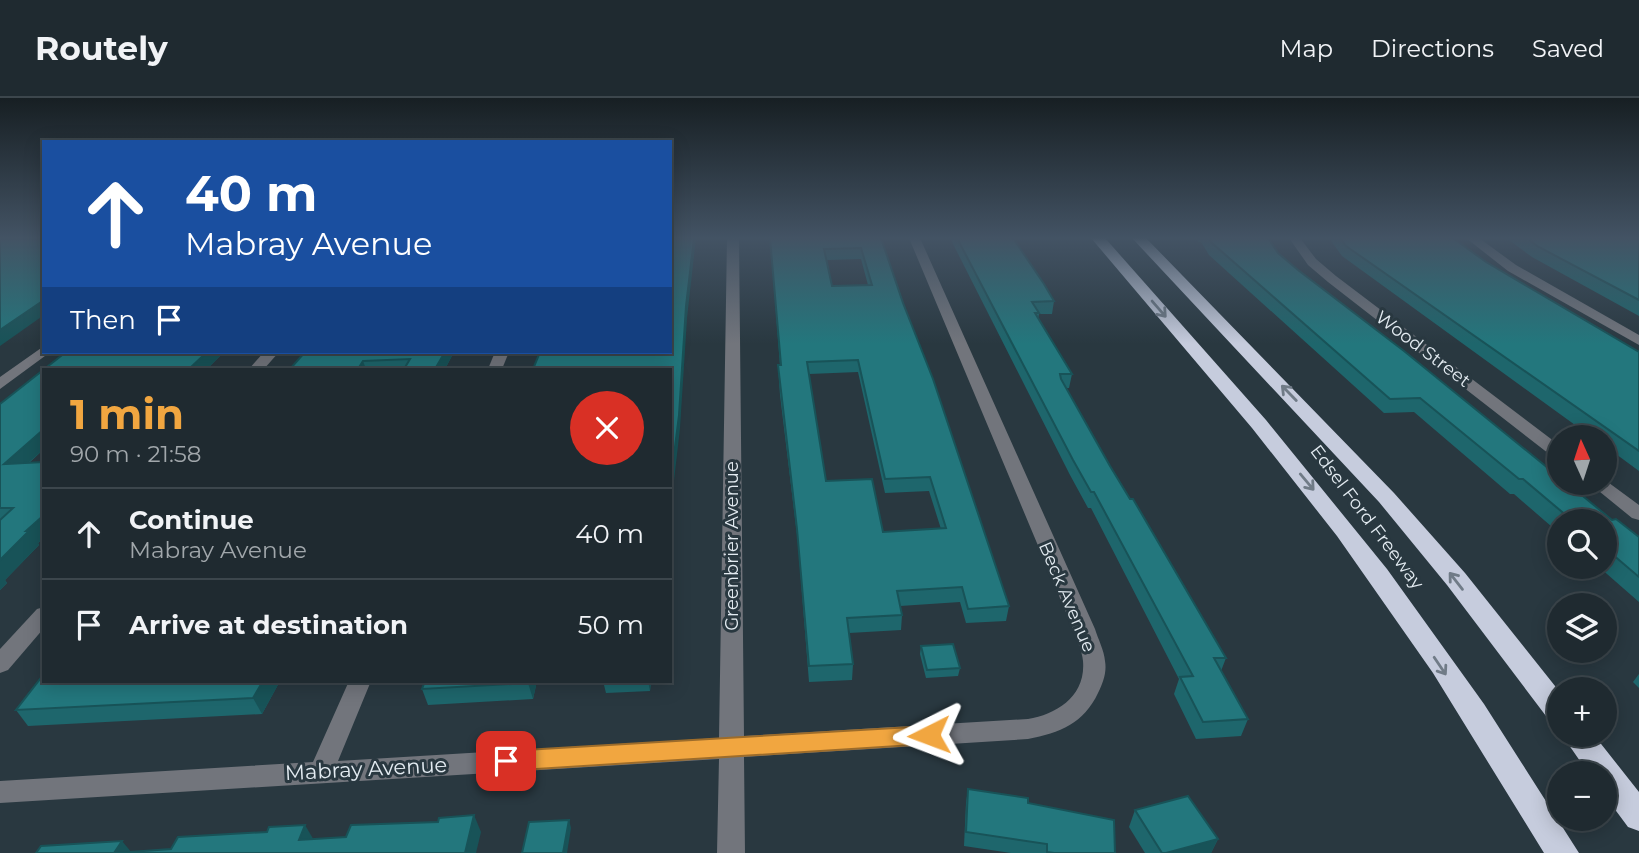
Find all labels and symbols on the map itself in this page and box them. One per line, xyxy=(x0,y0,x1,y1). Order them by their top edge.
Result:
one-way arrow xyxy=(1151,300,1167,318)
street label: Wood Street xyxy=(1371,306,1475,392)
one-way arrow xyxy=(1281,385,1298,402)
north arrow xyxy=(1547,425,1617,495)
street label: Edsel Ford Freeway xyxy=(1306,441,1429,594)
street label: Greenbrier Avenue xyxy=(721,461,743,631)
one-way arrow xyxy=(1299,472,1314,490)
street label: Beck Avenue xyxy=(1034,538,1100,656)
one-way arrow xyxy=(1449,573,1464,591)
one-way arrow xyxy=(1434,655,1448,675)
position arrow xyxy=(892,698,966,772)
pin xyxy=(476,731,536,791)
street label: Mabray Avenue xyxy=(284,752,448,785)

